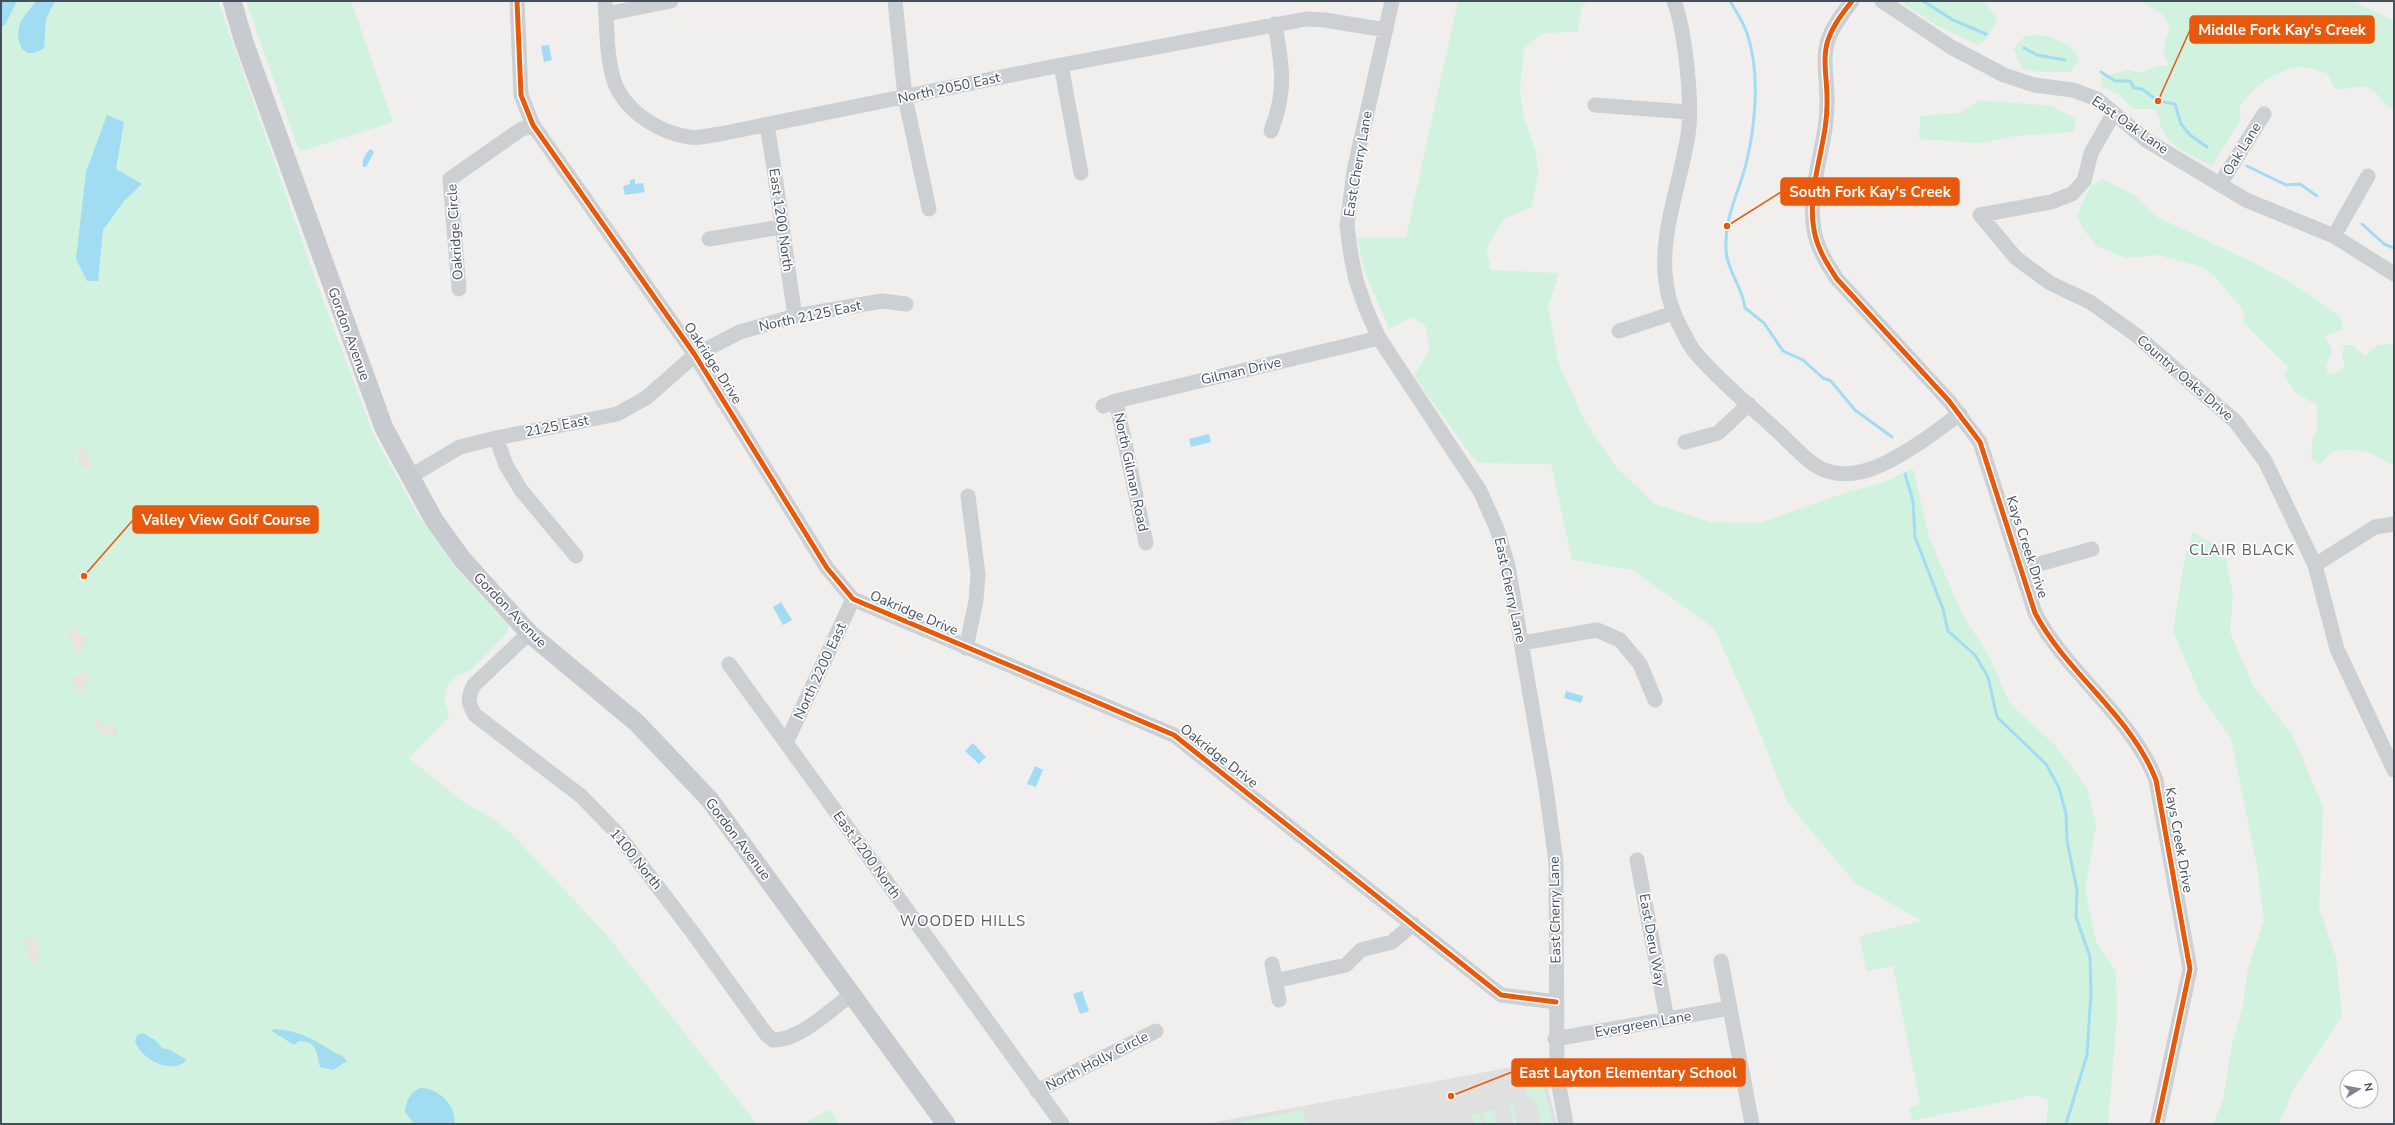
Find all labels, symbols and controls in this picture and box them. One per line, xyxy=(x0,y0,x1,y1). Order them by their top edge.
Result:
callout: Middle Fork Kay's Creek xyxy=(2190,16,2374,43)
text: Middle Fork Kay's Creek xyxy=(2198,20,2367,40)
street label: North 2050 East xyxy=(896,68,1002,108)
street label: East Oak Lane xyxy=(2088,91,2172,159)
street label: East Cherry Lane xyxy=(1339,110,1377,218)
street label: Oak Lane xyxy=(2218,119,2266,179)
street label: East 1200 North xyxy=(764,167,798,273)
callout: South Fork Kay's Creek xyxy=(1781,178,1959,205)
text: South Fork Kay's Creek xyxy=(1789,182,1952,202)
street label: Oakridge Circle xyxy=(442,183,468,281)
street label: Gordon Avenue xyxy=(323,285,375,383)
street label: North 2125 East xyxy=(757,296,863,336)
street label: Oakridge Drive xyxy=(679,318,747,408)
street label: Country Oaks Drive xyxy=(2133,331,2237,425)
street label: Gilman Drive xyxy=(1199,353,1283,389)
street label: 2125 East xyxy=(524,411,590,441)
street label: North Gilman Road xyxy=(1109,411,1153,533)
street label: Kays Creek Drive xyxy=(2002,493,2052,601)
callout: Valley View Golf Course xyxy=(133,506,318,533)
text: Valley View Golf Course xyxy=(141,510,310,530)
street label: East Cherry Lane xyxy=(1490,536,1530,644)
district label: CLAIR BLACK xyxy=(2189,540,2295,560)
street label: Gordon Avenue xyxy=(469,568,551,652)
street label: Oakridge Drive xyxy=(867,586,961,640)
street label: North 2200 East xyxy=(789,620,851,722)
street label: Oakridge Drive xyxy=(1176,720,1262,792)
street label: Kays Creek Drive xyxy=(2160,786,2198,894)
street label: Gordon Avenue xyxy=(701,794,775,884)
street label: East 1200 North xyxy=(829,807,905,903)
street label: 1100 North xyxy=(605,824,667,894)
street label: East Cherry Lane xyxy=(1545,856,1565,964)
street label: East Deru Way xyxy=(1634,892,1670,989)
district label: WOODED HILLS xyxy=(900,911,1026,931)
street label: Evergreen Lane xyxy=(1593,1006,1693,1042)
street label: North Holly Circle xyxy=(1042,1027,1152,1095)
callout: East Layton Elementary School xyxy=(1512,1059,1745,1086)
text: East Layton Elementary School xyxy=(1519,1063,1737,1083)
north arrow xyxy=(2339,1069,2379,1109)
text: N xyxy=(2360,1082,2376,1093)

